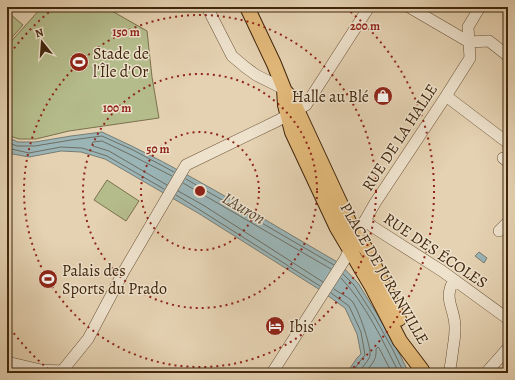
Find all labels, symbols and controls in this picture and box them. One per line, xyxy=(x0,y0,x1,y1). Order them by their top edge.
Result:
text: 200 m xyxy=(350,18,380,34)
north arrow xyxy=(22,22,62,62)
text: 150 m xyxy=(112,24,140,40)
text: N xyxy=(33,25,45,41)
place label: Stade de l'Île d'Or xyxy=(93,43,149,83)
sports icon: Stade de l'Île d'Or xyxy=(68,51,90,73)
street label: RUE DE LA HALLE xyxy=(357,79,443,196)
shop icon: Halle au Blé xyxy=(372,85,394,107)
place label: Halle au Blé xyxy=(292,86,369,108)
text: 100 m xyxy=(103,100,131,116)
text: 50 m xyxy=(146,141,170,157)
centre of rings xyxy=(193,184,207,198)
water label: L'Auron xyxy=(218,187,270,230)
street label: PLACE DE JURANVILLE xyxy=(335,199,434,348)
street label: RUE DES ÉCOLES xyxy=(379,208,492,294)
place label: Palais des Sports du Prado xyxy=(62,260,167,300)
sports icon: Palais des Sports du Prado xyxy=(37,268,59,290)
hotel icon: Ibis xyxy=(264,315,286,337)
place label: Ibis xyxy=(289,316,314,338)

